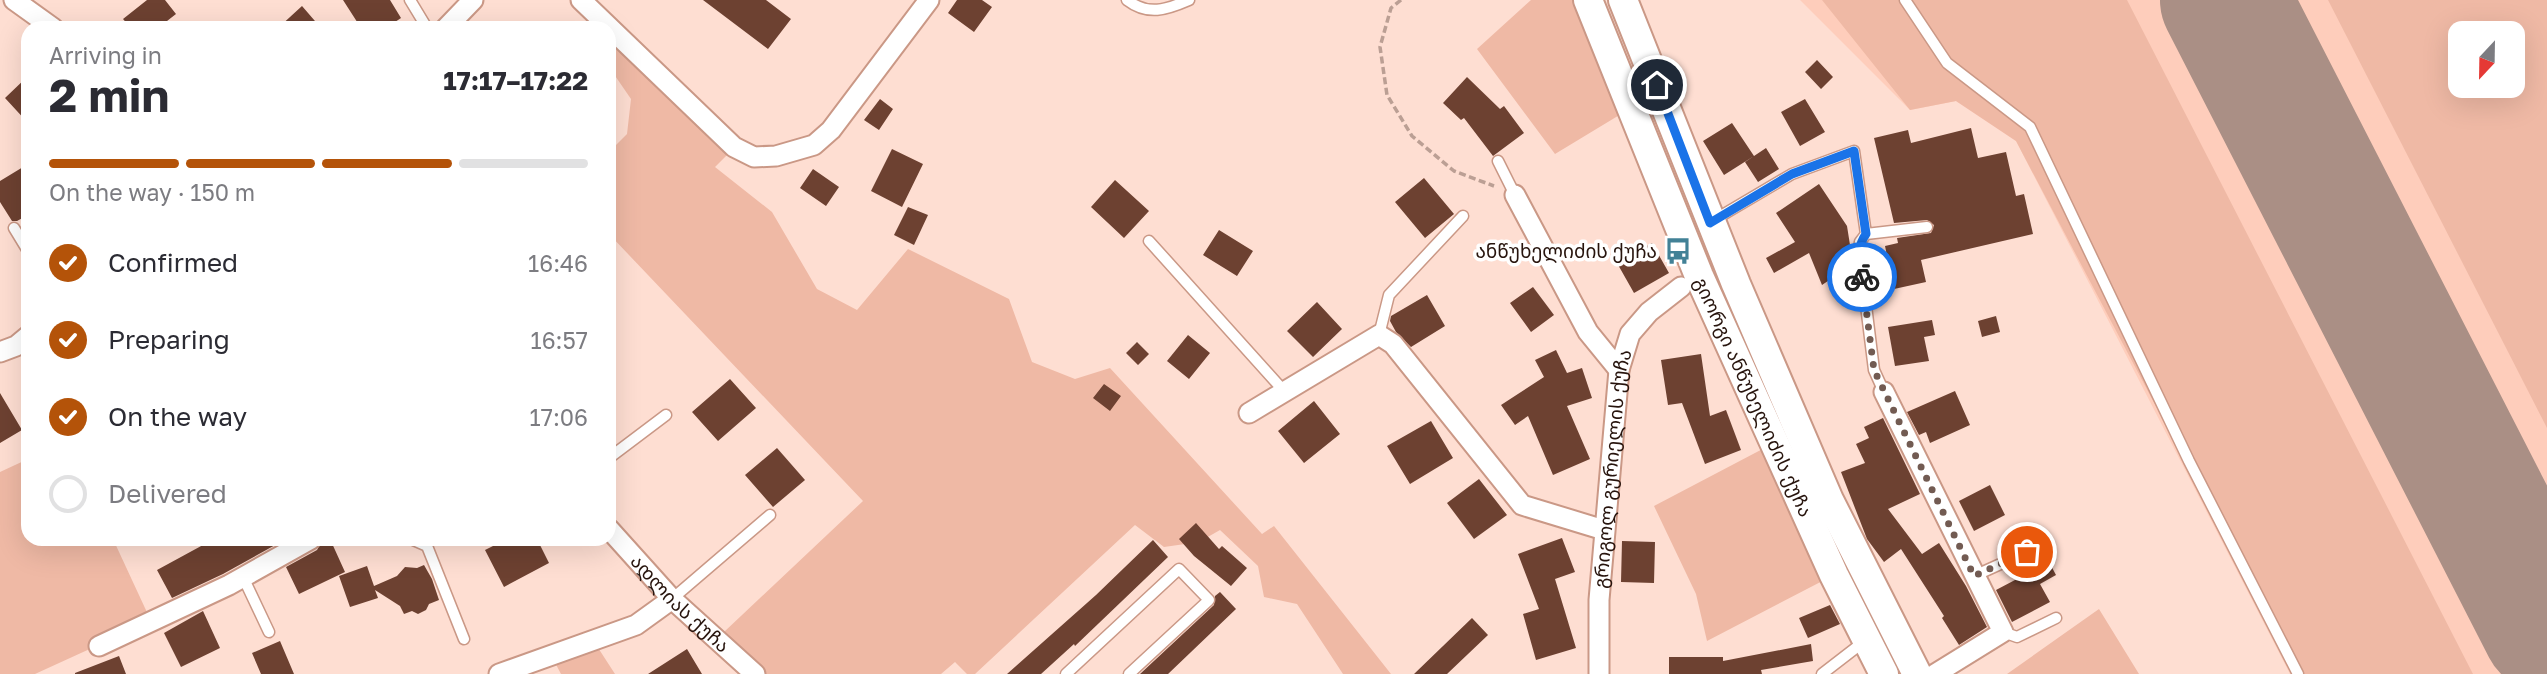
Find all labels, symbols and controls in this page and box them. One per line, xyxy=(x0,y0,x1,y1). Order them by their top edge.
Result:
north arrow xyxy=(2448,21,2525,98)
map controls xyxy=(2448,21,2525,98)
text: Arriving in xyxy=(49,41,162,69)
pin xyxy=(1627,55,1687,115)
text: 17:17–17:22 xyxy=(443,65,588,96)
icon: home xyxy=(1638,66,1676,104)
text: 2 min xyxy=(49,67,169,122)
text: On the way · 150 m xyxy=(49,178,255,206)
bus stop icon: ანწუხელიძის ქუჩა xyxy=(1663,236,1693,266)
place label: ანწუხელიძის ქუჩა xyxy=(1475,239,1657,264)
courier xyxy=(1827,242,1897,312)
icon: check xyxy=(49,244,87,282)
text: Confirmed xyxy=(108,247,238,278)
text: 16:46 xyxy=(528,249,588,277)
icon: bike xyxy=(1843,258,1881,296)
street label: გიორგი ანწუხელიძის ქუჩა xyxy=(1689,273,1818,520)
icon: check xyxy=(49,321,87,359)
text: Preparing xyxy=(108,324,230,355)
text: 16:57 xyxy=(531,326,588,354)
street label: გრიგოლ გურიელის ქუჩა xyxy=(1588,346,1636,590)
icon: check xyxy=(49,398,87,436)
text: On the way xyxy=(108,401,247,432)
text: 17:06 xyxy=(530,403,588,431)
text: Delivered xyxy=(108,478,227,509)
pin xyxy=(1997,522,2057,582)
icon: bag xyxy=(2008,533,2046,571)
street label: ადლიას ქუჩა xyxy=(626,549,735,657)

